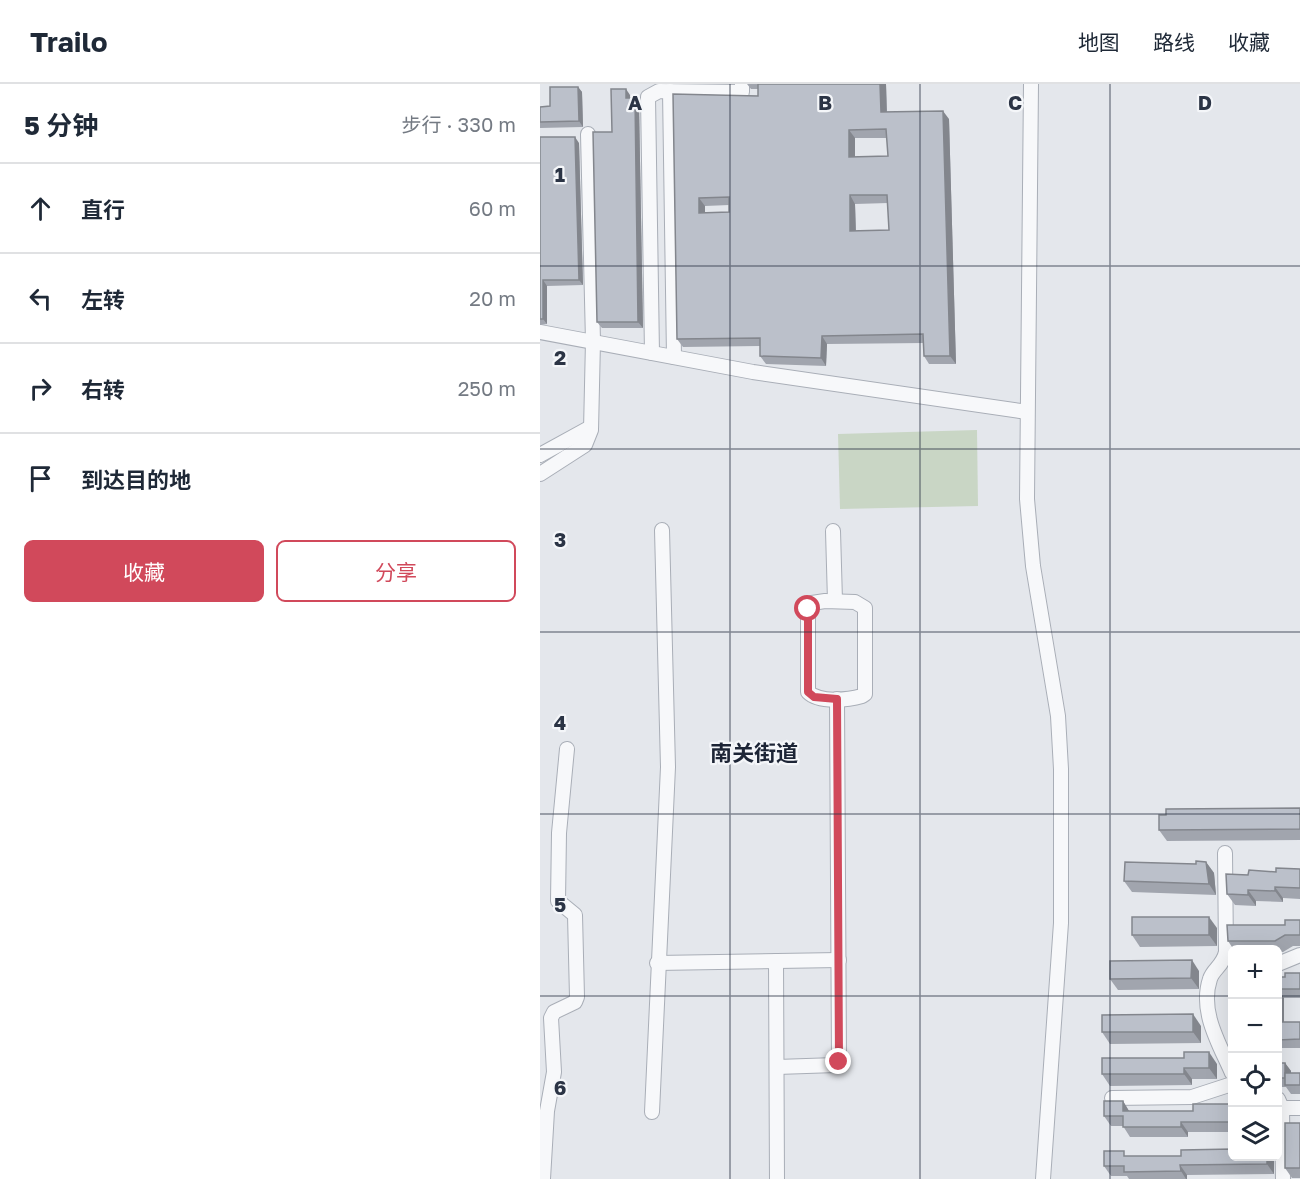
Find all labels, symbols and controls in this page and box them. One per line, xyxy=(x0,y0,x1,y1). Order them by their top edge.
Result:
text: Trailo xyxy=(30,25,108,58)
text: 地图 xyxy=(1078,29,1120,55)
text: 路线 xyxy=(1153,29,1195,55)
text: 收藏 xyxy=(1228,29,1270,55)
text: A xyxy=(628,90,642,114)
text: B xyxy=(818,90,832,114)
text: C xyxy=(1008,90,1022,114)
text: D xyxy=(1198,90,1212,114)
text: 5 分钟 xyxy=(24,110,98,141)
text: 步行 · 330 m xyxy=(402,112,516,136)
text: 1 xyxy=(555,162,565,186)
icon: ahead xyxy=(24,192,57,225)
text: 直行 xyxy=(81,196,125,223)
text: 60 m xyxy=(469,196,516,220)
icon: left xyxy=(24,282,57,315)
text: 左转 xyxy=(81,286,125,313)
text: 20 m xyxy=(469,286,516,310)
text: 2 xyxy=(554,345,566,369)
icon: right xyxy=(24,372,57,405)
text: 右转 xyxy=(81,376,125,403)
text: 250 m xyxy=(458,376,516,400)
icon: arrive xyxy=(24,462,57,495)
text: 到达目的地 xyxy=(81,466,191,493)
text: 3 xyxy=(554,527,566,551)
button: 收藏 xyxy=(24,540,264,602)
button: 分享 xyxy=(276,540,516,602)
route start xyxy=(794,595,820,621)
text: 4 xyxy=(554,710,566,734)
district label: 南关街道 xyxy=(710,739,798,766)
text: 5 xyxy=(554,892,566,916)
map controls xyxy=(1228,945,1282,1161)
button: + xyxy=(1228,945,1282,999)
button: − xyxy=(1228,999,1282,1053)
route end xyxy=(825,1048,851,1074)
button: locate xyxy=(1228,1053,1282,1107)
text: 6 xyxy=(554,1075,566,1099)
button: layers xyxy=(1228,1107,1282,1161)

